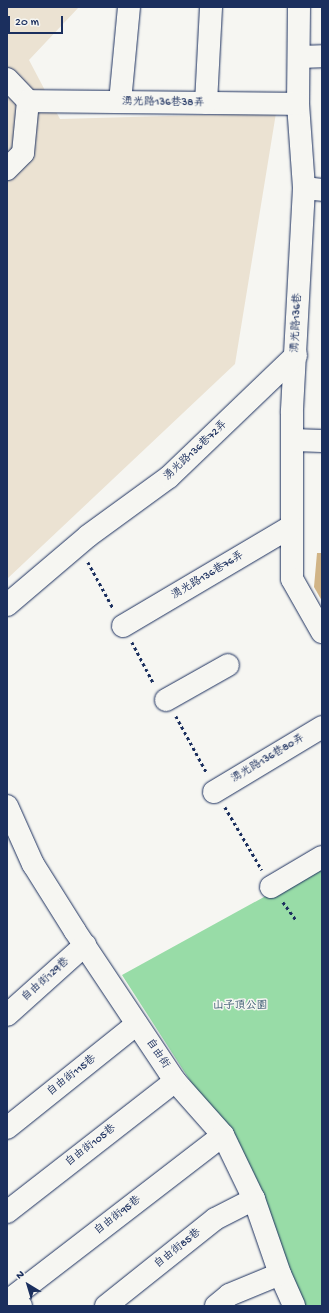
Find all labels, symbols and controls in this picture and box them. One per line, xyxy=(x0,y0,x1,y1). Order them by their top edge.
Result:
scale bar xyxy=(10,8,65,34)
text: 20 m xyxy=(15,16,39,30)
street label: 湧光路136巷38弄 xyxy=(122,96,204,110)
street label: 湧光路136巷 xyxy=(289,293,305,353)
street label: 湧光路136巷72弄 xyxy=(162,418,230,484)
street label: 湧光路136巷76弄 xyxy=(169,549,247,603)
street label: 湧光路136巷80弄 xyxy=(229,732,307,786)
street label: 自由街129巷 xyxy=(20,955,72,1005)
park label: 山子頂公園 xyxy=(213,999,267,1013)
street label: 自由街 xyxy=(142,1037,172,1071)
street label: 自由街115巷 xyxy=(45,1053,99,1099)
street label: 自由街105巷 xyxy=(63,1122,119,1170)
street label: 自由街95巷 xyxy=(92,1194,144,1238)
street label: 自由街85巷 xyxy=(152,1226,204,1272)
north arrow xyxy=(8,1265,48,1305)
text: N xyxy=(14,1269,27,1282)

